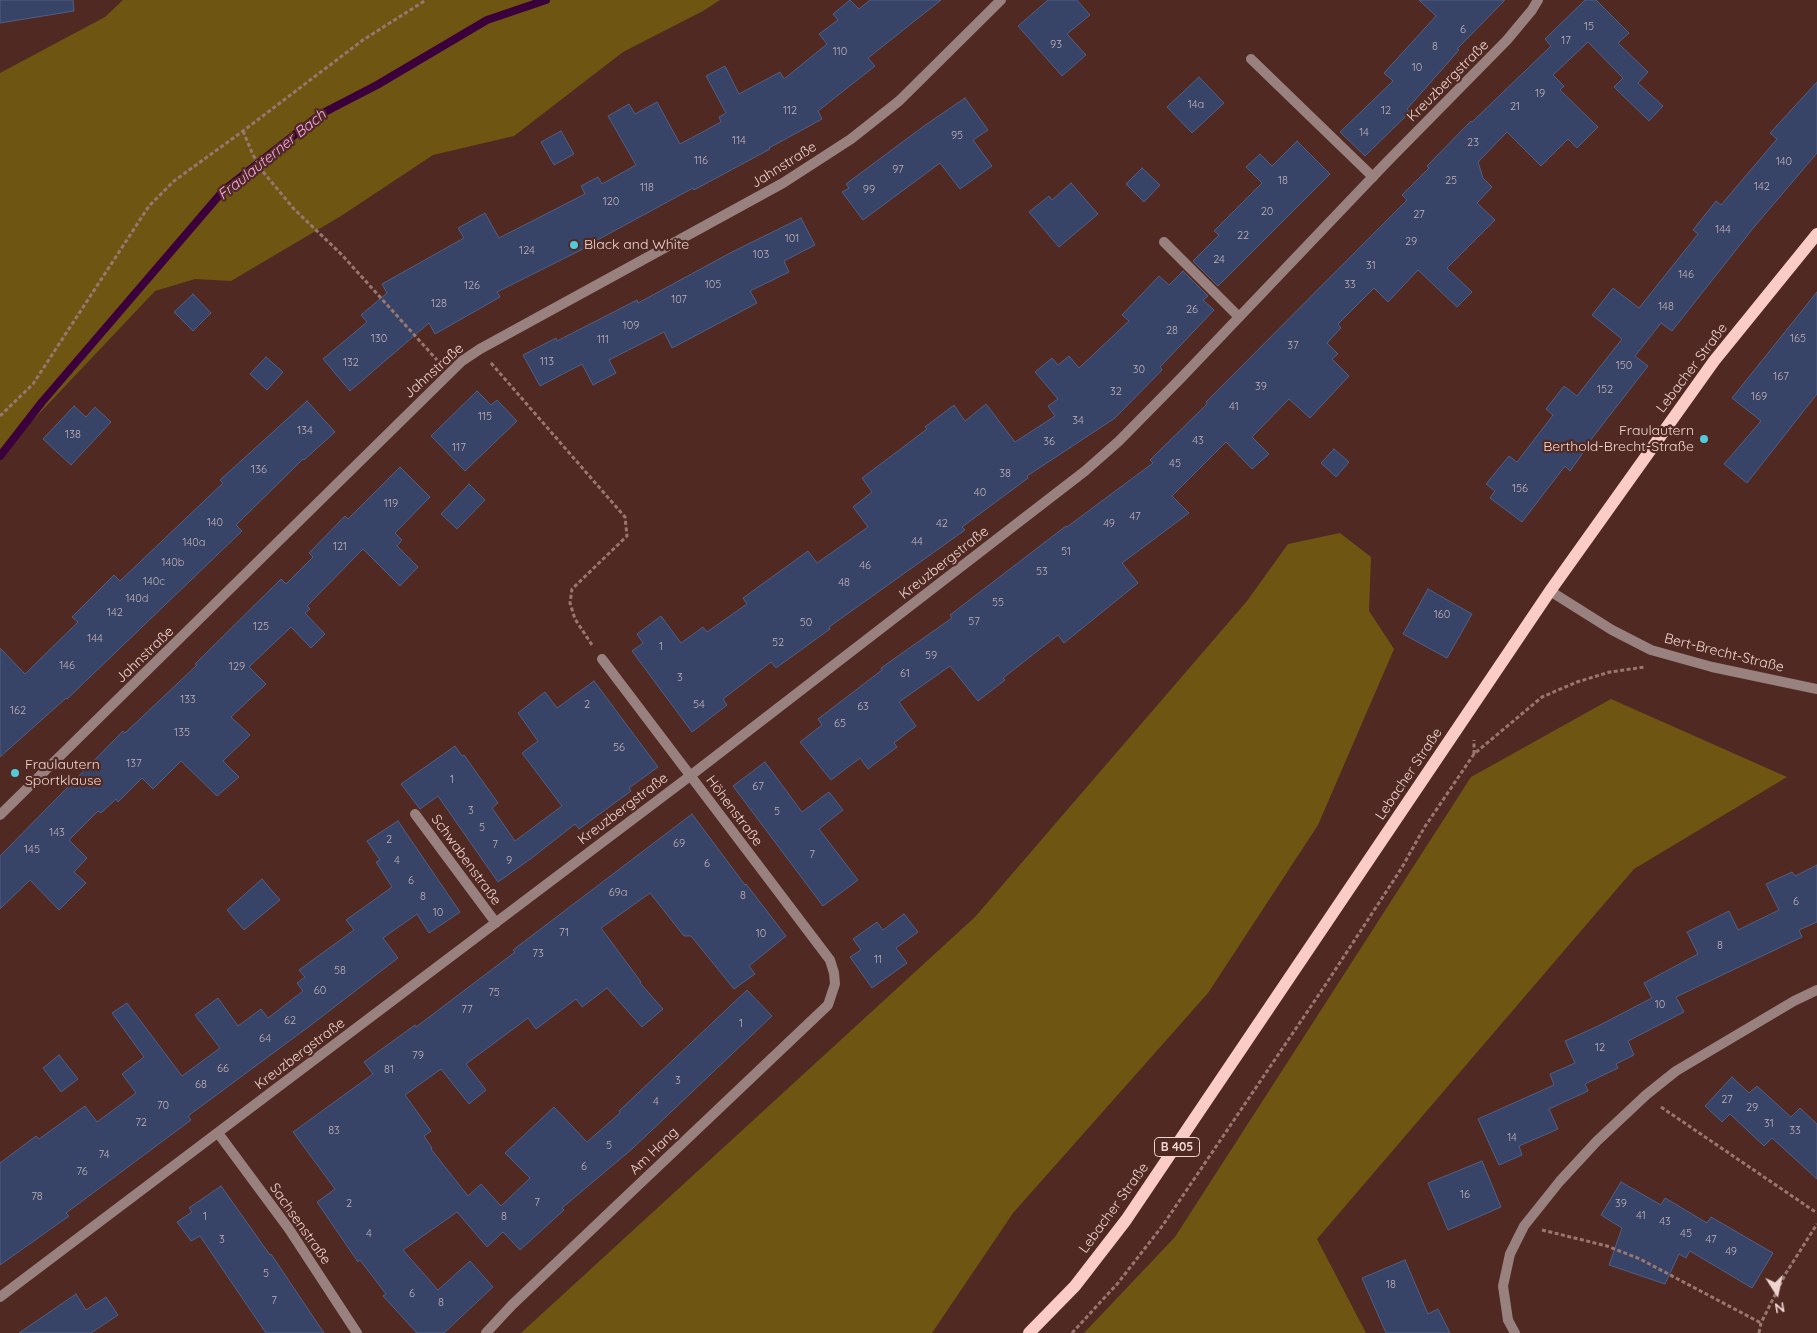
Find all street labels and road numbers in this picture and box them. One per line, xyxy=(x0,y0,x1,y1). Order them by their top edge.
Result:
street label: Kreuzbergstraße xyxy=(1404,37,1492,125)
street label: Jahnstraße xyxy=(748,138,820,192)
street label: Lebacher Straße xyxy=(1653,320,1731,416)
street label: Jahnstraße xyxy=(401,340,467,402)
street label: Kreuzbergstraße xyxy=(896,523,992,603)
street label: Jahnstraße xyxy=(113,623,177,687)
street label: Bert-Brecht-Straße xyxy=(1662,630,1786,676)
street label: Lebacher Straße xyxy=(1372,725,1446,823)
street label: Kreuzbergstraße xyxy=(575,770,671,848)
street label: Höhenstraße xyxy=(702,772,766,850)
street label: Schwabenstraße xyxy=(427,811,505,909)
street label: Kreuzbergstraße xyxy=(252,1015,348,1093)
street label: Am Hang xyxy=(626,1124,682,1178)
road number: B 405 xyxy=(1154,1138,1200,1156)
street label: Lebacher Straße xyxy=(1076,1160,1152,1256)
street label: Sachsenstraße xyxy=(266,1180,334,1268)

